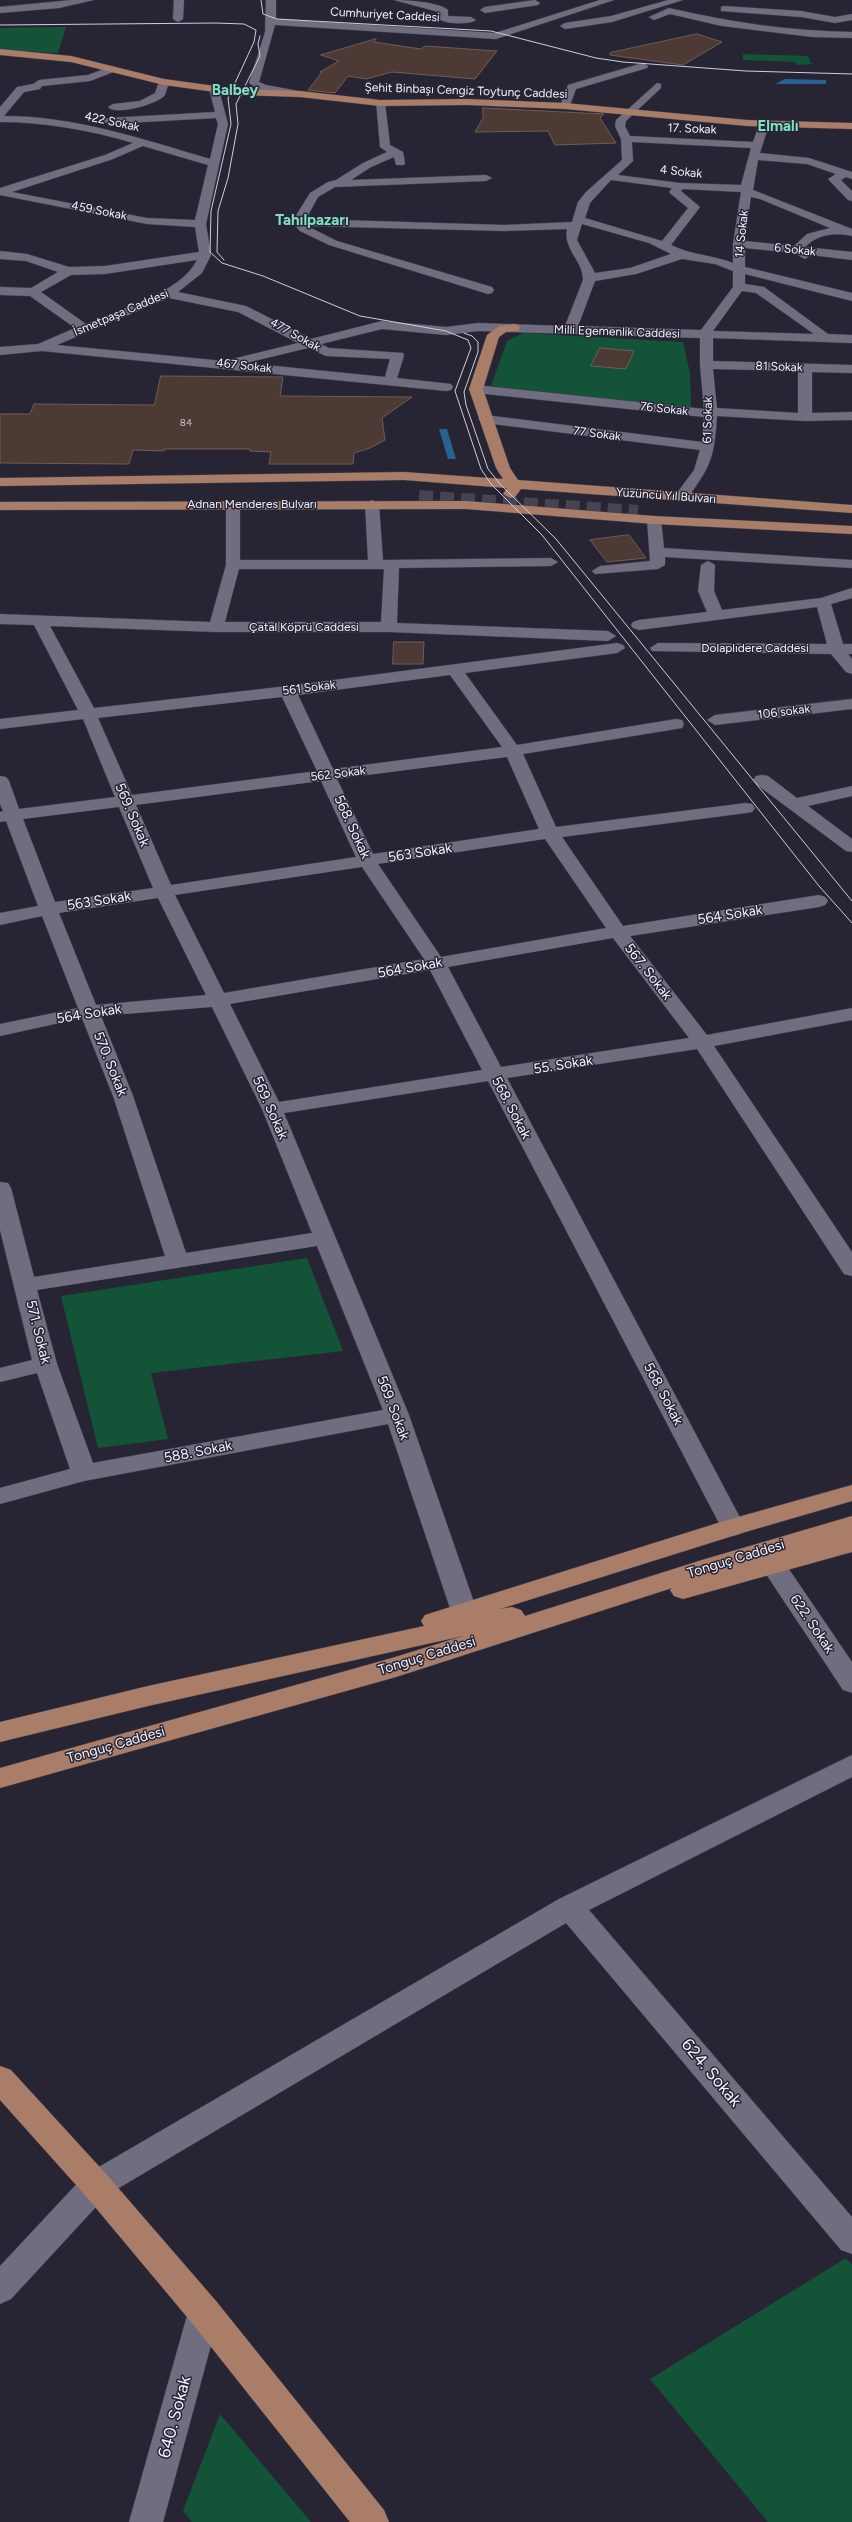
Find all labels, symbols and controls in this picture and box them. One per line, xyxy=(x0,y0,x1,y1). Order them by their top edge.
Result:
street label: Cumhuriyet Caddesi xyxy=(330,5,440,25)
street label: Şehit Binbaşı Cengiz Toytunç Caddesi xyxy=(364,80,568,102)
district label: Balbey xyxy=(212,82,258,100)
street label: 422 Sokak xyxy=(83,109,141,135)
district label: Elmalı xyxy=(757,118,799,136)
street label: 17. Sokak xyxy=(667,121,717,137)
street label: 4 Sokak xyxy=(659,163,703,181)
street label: 459 Sokak xyxy=(70,199,128,223)
street label: 14 Sokak xyxy=(732,210,752,258)
district label: Tahılpazarı xyxy=(275,212,349,230)
street label: 6 Sokak xyxy=(774,241,816,259)
street label: İsmetpaşa Caddesi xyxy=(71,286,171,340)
street label: 477 Sokak xyxy=(267,315,323,355)
street label: Milli Egemenlik Caddesi xyxy=(554,323,680,341)
street label: 467 Sokak xyxy=(216,356,272,376)
street label: 81 Sokak xyxy=(755,359,803,375)
street label: 61 Sokak xyxy=(700,397,716,443)
street label: 76 Sokak xyxy=(639,399,689,419)
house number: 84 xyxy=(180,417,192,429)
street label: 77 Sokak xyxy=(572,424,622,444)
street label: Yüzüncü Yıl Bulvarı xyxy=(615,485,717,507)
street label: Adnan Menderes Bulvarı xyxy=(187,497,317,511)
street label: Çatal Köprü Caddesi xyxy=(249,620,359,634)
street label: Dolaplıdere Caddesi xyxy=(701,641,809,655)
street label: 561 Sokak xyxy=(282,678,336,698)
street label: 106 sokak xyxy=(757,702,811,722)
street label: 562 Sokak xyxy=(310,763,366,785)
street label: 569. Sokak xyxy=(111,781,153,849)
street label: 568. Sokak xyxy=(330,793,374,861)
street label: 563 Sokak xyxy=(387,840,453,866)
street label: 563 Sokak xyxy=(66,888,132,914)
street label: 564 Sokak xyxy=(696,902,764,928)
street label: 567. Sokak xyxy=(621,940,675,1004)
street label: 564 Sokak xyxy=(376,954,444,982)
street label: 564 Sokak xyxy=(55,1001,123,1027)
street label: 570. Sokak xyxy=(89,1029,131,1099)
street label: 55. Sokak xyxy=(532,1052,594,1078)
street label: 569. Sokak xyxy=(249,1074,291,1142)
street label: 568. Sokak xyxy=(488,1074,534,1142)
street label: 571. Sokak xyxy=(22,1298,54,1366)
street label: 568. Sokak xyxy=(640,1360,686,1428)
street label: 569. Sokak xyxy=(373,1373,413,1443)
street label: 588. Sokak xyxy=(163,1437,233,1467)
street label: Tonguç Caddesi xyxy=(685,1536,787,1582)
street label: 622. Sokak xyxy=(786,1591,838,1657)
street label: Tonguç Caddesi xyxy=(376,1633,478,1679)
street label: Tonguç Caddesi xyxy=(65,1723,167,1767)
street label: 624. Sokak xyxy=(677,2035,745,2111)
street label: 640. Sokak xyxy=(154,2374,196,2460)

